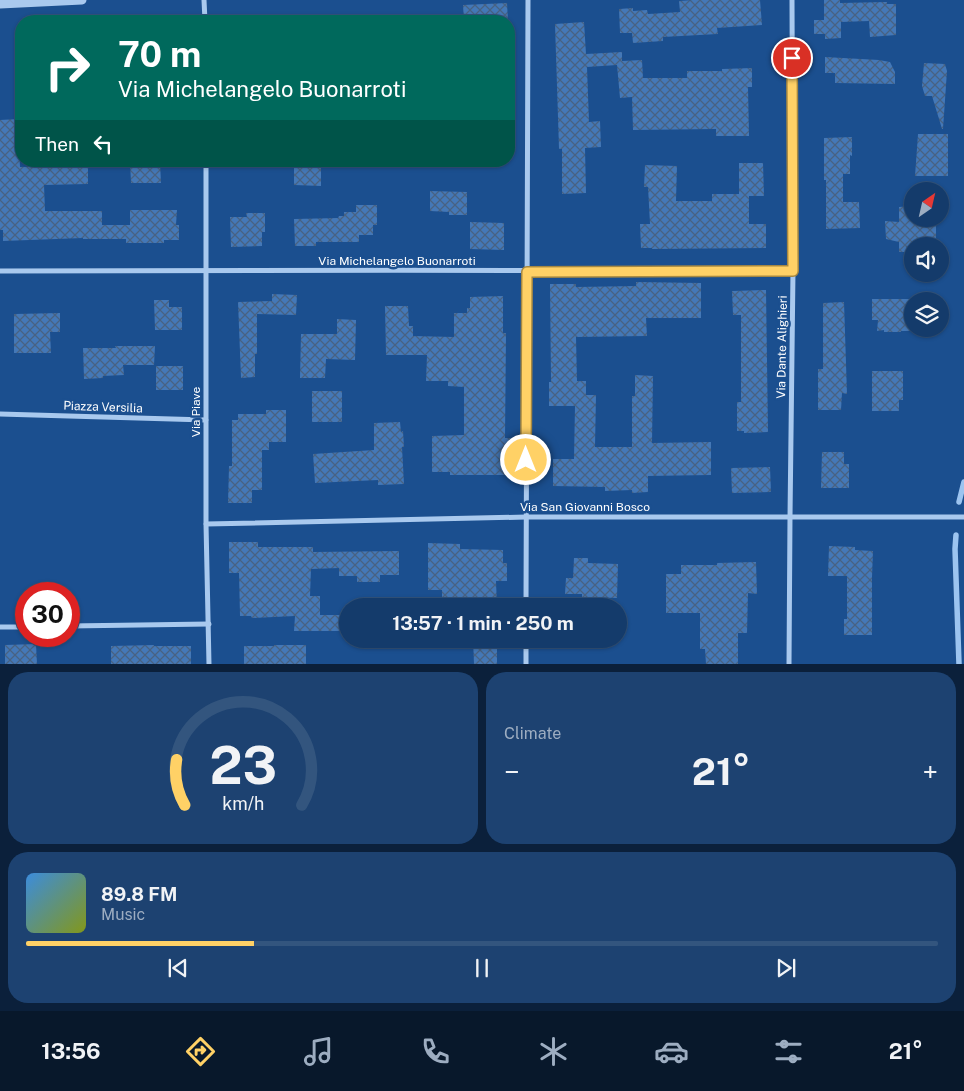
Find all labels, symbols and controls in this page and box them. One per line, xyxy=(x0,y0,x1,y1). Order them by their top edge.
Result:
text: 70 m xyxy=(118,34,201,75)
icon: right xyxy=(35,35,100,100)
pin xyxy=(771,37,813,79)
icon: arrive xyxy=(778,44,806,72)
text: Via Michelangelo Buonarroti xyxy=(118,76,406,102)
icon: left xyxy=(89,130,117,158)
text: Then xyxy=(35,133,79,155)
north arrow xyxy=(904,182,949,228)
map controls xyxy=(904,182,949,337)
button: sound xyxy=(904,237,949,282)
street label: Via Michelangelo Buonarroti xyxy=(318,254,476,268)
button: layers xyxy=(904,292,949,337)
street label: Via Dante Alighieri xyxy=(774,295,790,399)
street label: Via Piave xyxy=(189,387,203,437)
street label: Piazza Versilia xyxy=(63,399,143,415)
position arrow xyxy=(499,433,551,485)
street label: Via San Giovanni Bosco xyxy=(520,500,650,514)
speed limit sign: 30 xyxy=(15,582,80,647)
text: 13:57 · 1 min · 250 m xyxy=(392,612,574,634)
text: Climate xyxy=(504,724,561,743)
text: 23 xyxy=(209,735,277,796)
text: 21° xyxy=(692,749,750,794)
text: − xyxy=(504,755,520,788)
text: + xyxy=(922,755,938,788)
text: km/h xyxy=(222,793,264,814)
text: 89.8 FM xyxy=(101,883,177,905)
text: Music xyxy=(101,905,145,924)
icon: previous xyxy=(164,954,192,982)
icon: pause xyxy=(468,954,496,982)
icon: next xyxy=(772,954,800,982)
icon: directions xyxy=(183,1034,218,1069)
icon: music xyxy=(301,1034,336,1069)
icon: phone xyxy=(418,1034,453,1069)
icon: climate xyxy=(536,1034,571,1069)
icon: car xyxy=(654,1034,689,1069)
icon: filters xyxy=(771,1034,806,1069)
text: 13:56 xyxy=(41,1038,101,1064)
text: 21° xyxy=(889,1038,923,1064)

